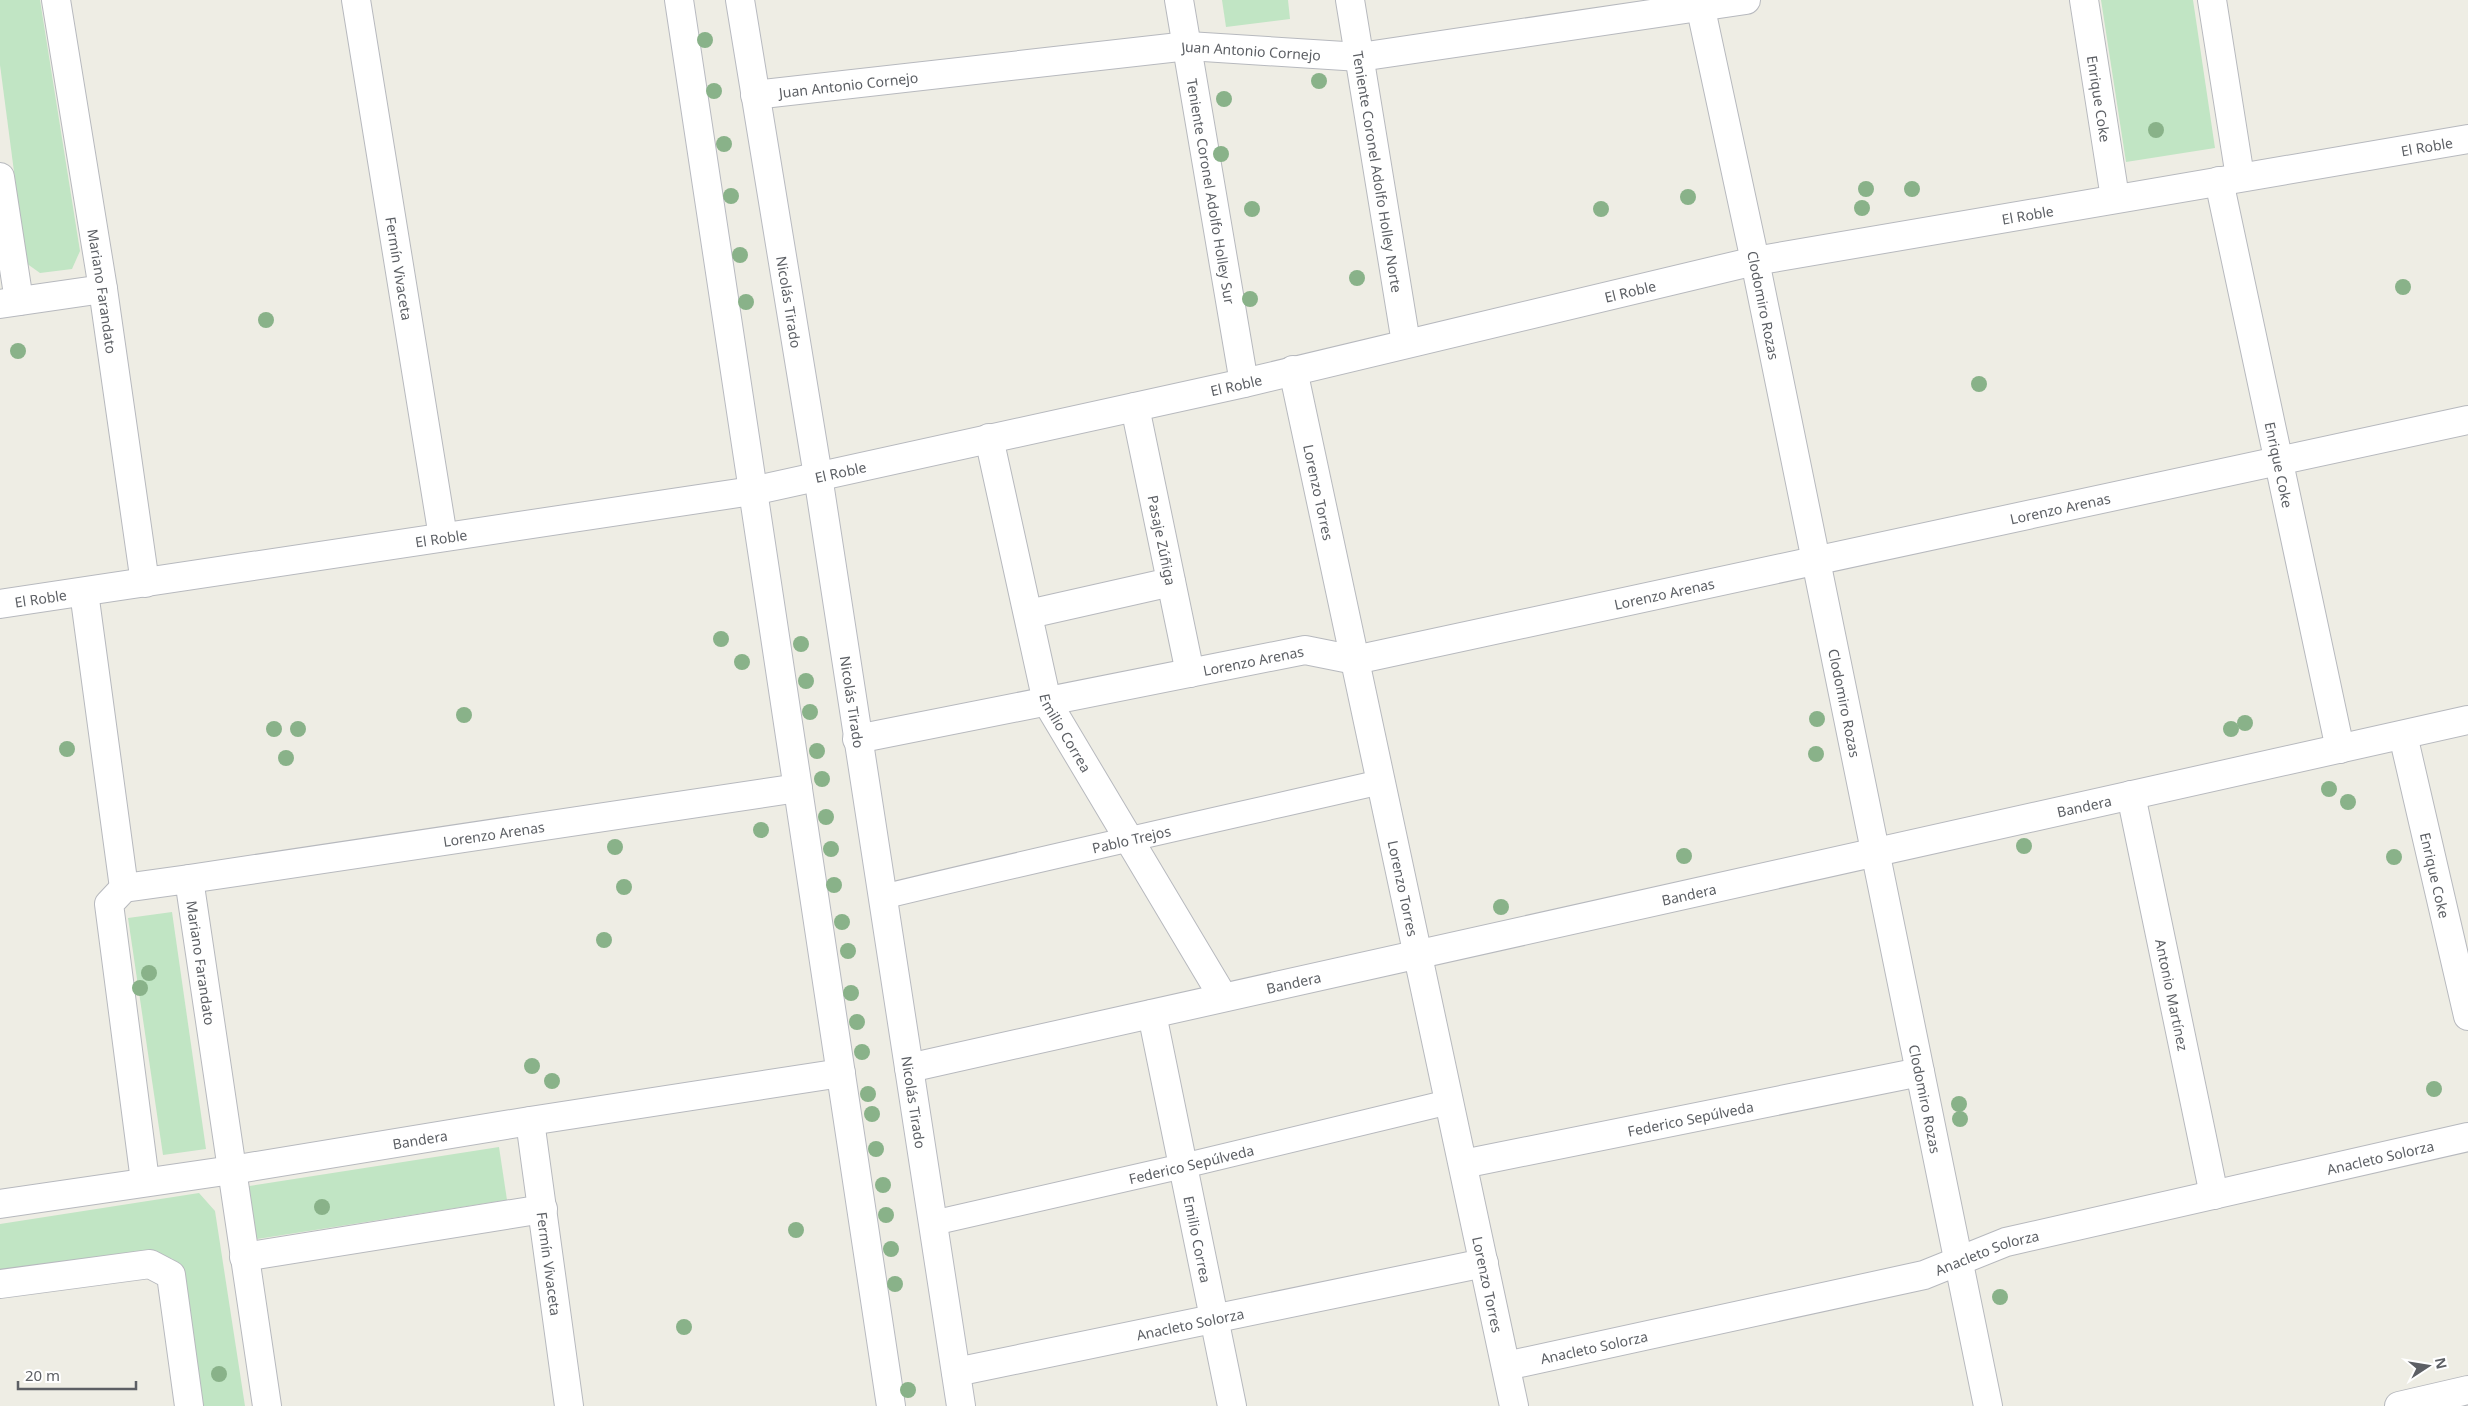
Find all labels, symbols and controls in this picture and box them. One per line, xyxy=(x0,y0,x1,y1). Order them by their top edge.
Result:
street label: Juan Antonio Cornejo xyxy=(1178,36,1322,64)
street label: Teniente Coronel Adolfo Holley Norte xyxy=(1349,50,1407,294)
street label: Enrique Coke xyxy=(2083,54,2116,144)
street label: Juan Antonio Cornejo xyxy=(776,67,919,102)
street label: Teniente Coronel Adolfo Holley Sur xyxy=(1183,77,1240,306)
street label: El Roble xyxy=(2399,132,2454,160)
street label: El Roble xyxy=(2000,201,2055,228)
street label: Fermín Vivaceta xyxy=(382,215,417,322)
street label: Mariano Farandato xyxy=(84,228,122,355)
street label: Clodomiro Rozas xyxy=(1744,249,1784,362)
street label: Nicolás Tirado xyxy=(773,254,806,350)
street label: El Roble xyxy=(1602,275,1658,306)
street label: El Roble xyxy=(1208,370,1264,400)
street label: Enrique Coke xyxy=(2261,420,2298,509)
street label: Lorenzo Torres xyxy=(1300,442,1339,542)
street label: El Roble xyxy=(813,457,868,486)
street label: Lorenzo Arenas xyxy=(2008,488,2112,528)
street label: Pasaje Zúñiga xyxy=(1144,493,1181,587)
street label: El Roble xyxy=(414,524,468,551)
street label: Lorenzo Arenas xyxy=(1612,573,1716,613)
street label: El Roble xyxy=(13,585,68,611)
street label: Lorenzo Arenas xyxy=(1201,641,1306,680)
street label: Clodomiro Rozas xyxy=(1825,647,1865,759)
street label: Nicolás Tirado xyxy=(836,654,869,750)
street label: Emilio Correa xyxy=(1036,692,1096,775)
street label: Bandera xyxy=(2055,790,2113,821)
street label: Lorenzo Arenas xyxy=(442,816,546,850)
street label: Pablo Trejos xyxy=(1090,821,1173,857)
street label: Enrique Coke xyxy=(2416,831,2455,920)
street label: Lorenzo Torres xyxy=(1384,839,1423,938)
street label: Bandera xyxy=(1660,879,1718,909)
street label: Mariano Farandato xyxy=(183,899,220,1026)
street label: Antonio Martínez xyxy=(2152,937,2193,1053)
street label: Bandera xyxy=(1264,967,1323,997)
street label: Clodomiro Rozas xyxy=(1905,1043,1946,1155)
street label: Nicolás Tirado xyxy=(898,1055,931,1150)
street label: Federico Sepúlveda xyxy=(1626,1096,1755,1140)
street label: Bandera xyxy=(391,1125,449,1153)
street label: Anacleto Solorza xyxy=(2325,1136,2436,1178)
street label: Federico Sepúlveda xyxy=(1127,1140,1256,1188)
street label: Emilio Correa xyxy=(1180,1194,1216,1285)
street label: Fermín Vivaceta xyxy=(533,1211,566,1317)
street label: Anacleto Solorza xyxy=(1932,1225,2041,1279)
street label: Lorenzo Torres xyxy=(1469,1235,1508,1335)
street label: Anacleto Solorza xyxy=(1135,1303,1246,1344)
street label: Anacleto Solorza xyxy=(1538,1326,1649,1368)
north arrow xyxy=(2403,1341,2453,1391)
text: N xyxy=(2431,1356,2452,1371)
scale bar xyxy=(18,1358,135,1390)
text: 20 m xyxy=(25,1365,60,1385)

